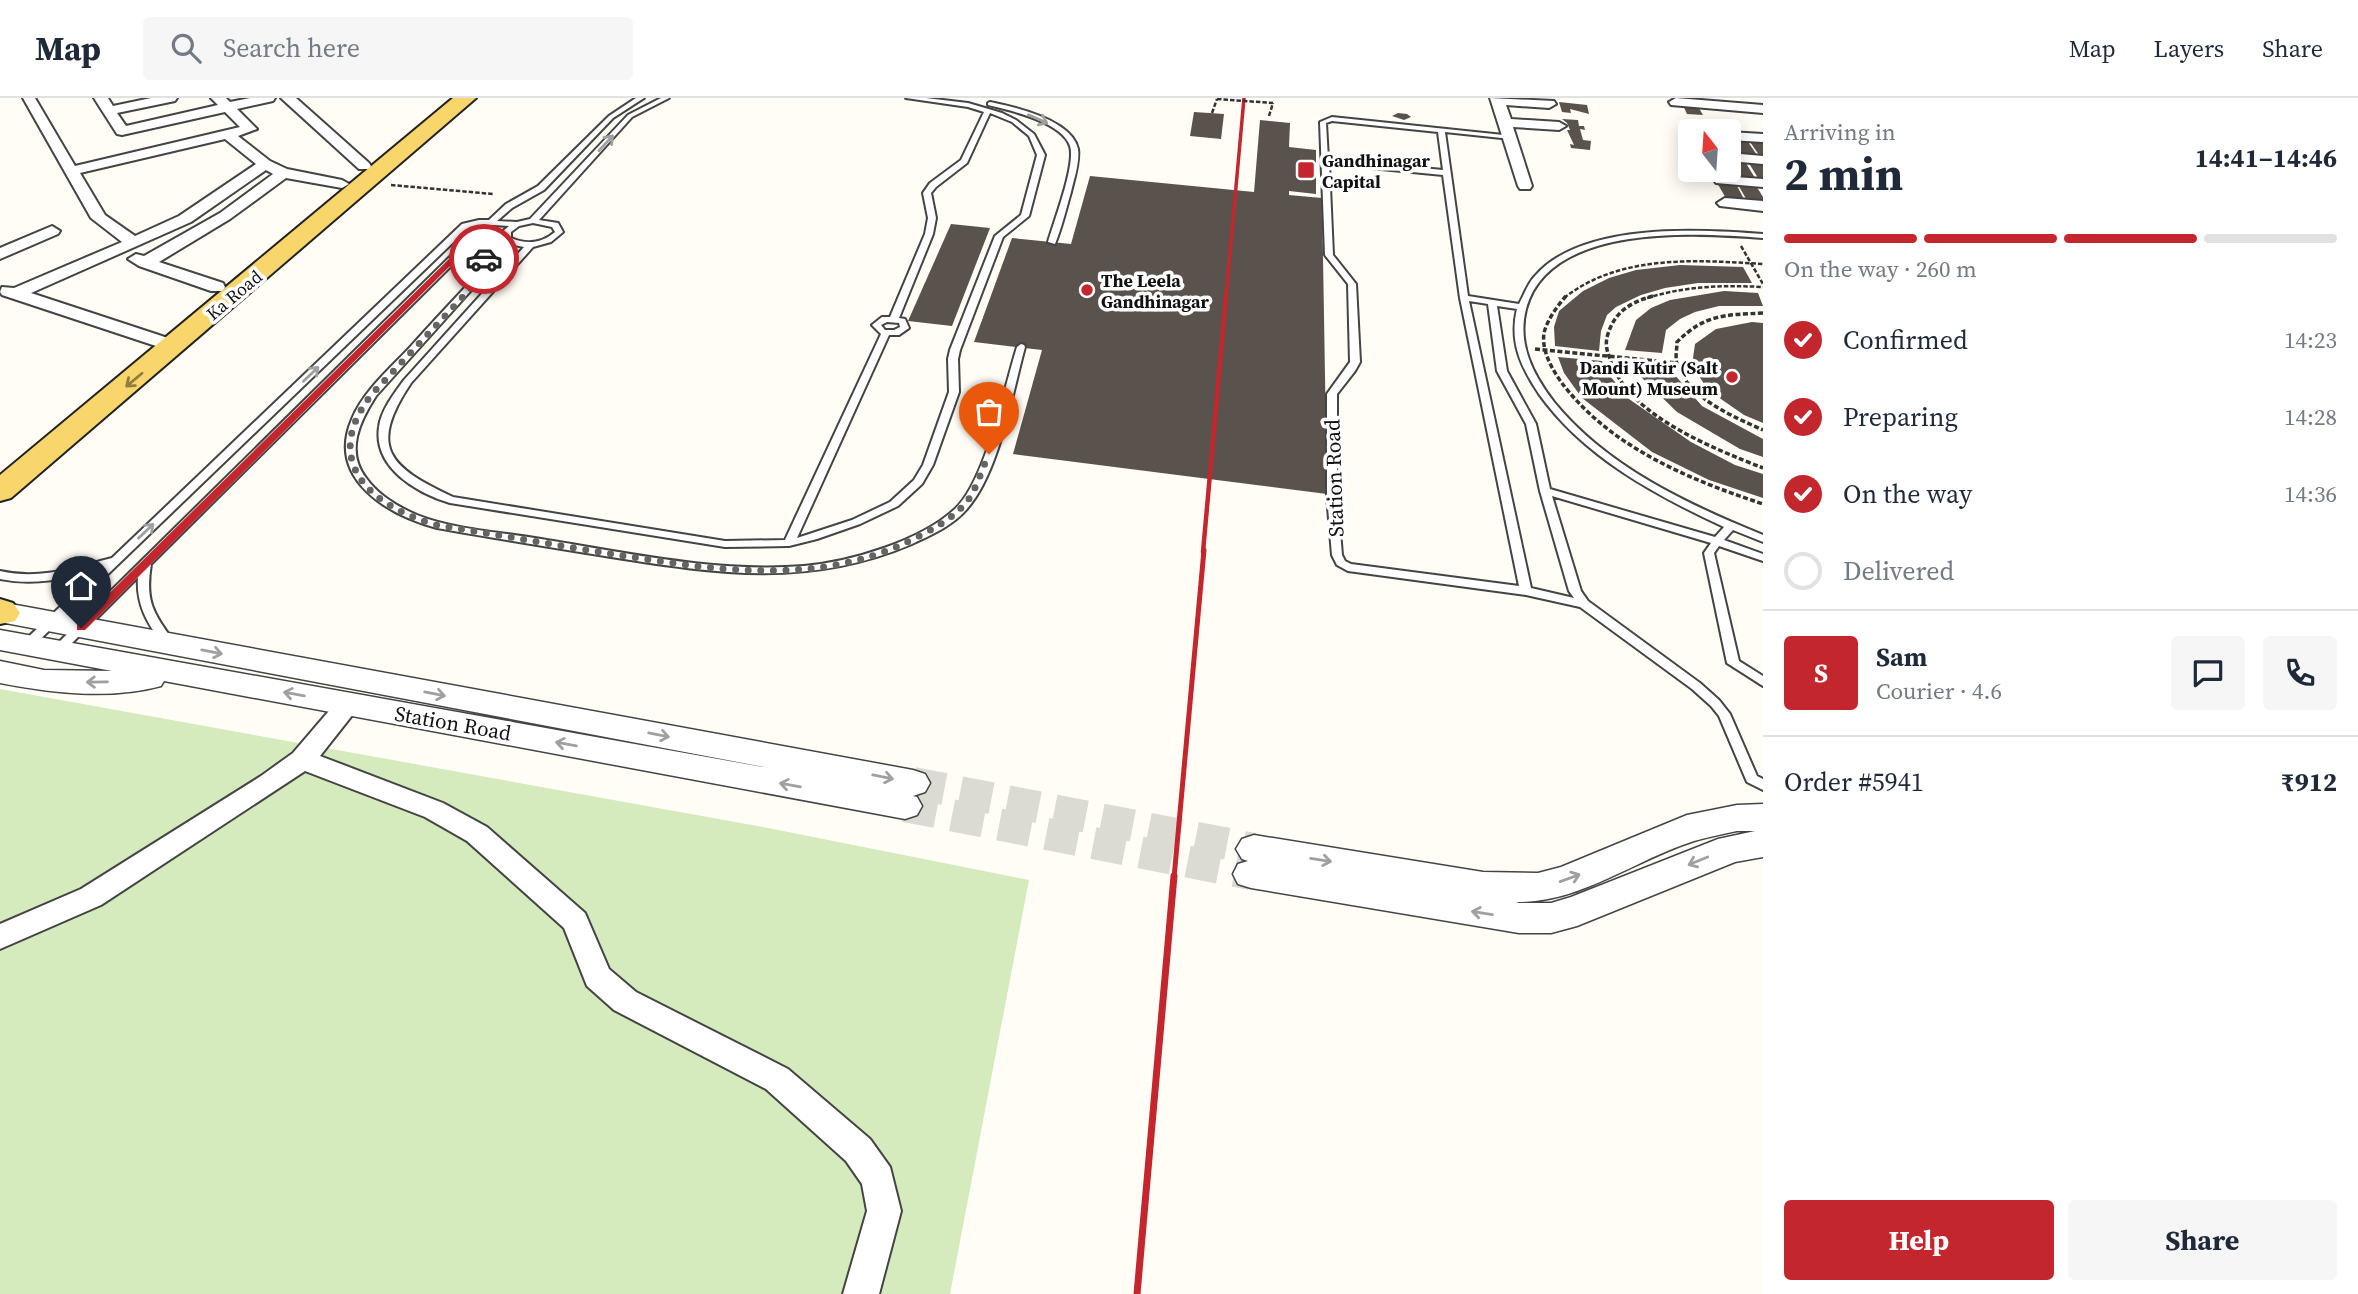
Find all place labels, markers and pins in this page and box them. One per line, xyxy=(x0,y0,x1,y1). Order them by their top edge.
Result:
place label: Gandhinagar Capital xyxy=(1322,148,1431,194)
marker: Gandhinagar Capital xyxy=(1296,160,1316,180)
place label: The Leela Gandhinagar xyxy=(1101,268,1210,314)
marker: The Leela Gandhinagar xyxy=(1079,282,1095,298)
place label: Dandi Kutir (Salt Mount) Museum xyxy=(1579,355,1719,401)
marker: Dandi Kutir (Salt Mount) Museum xyxy=(1724,369,1740,385)
pin xyxy=(959,382,1019,454)
pin xyxy=(51,556,111,628)

